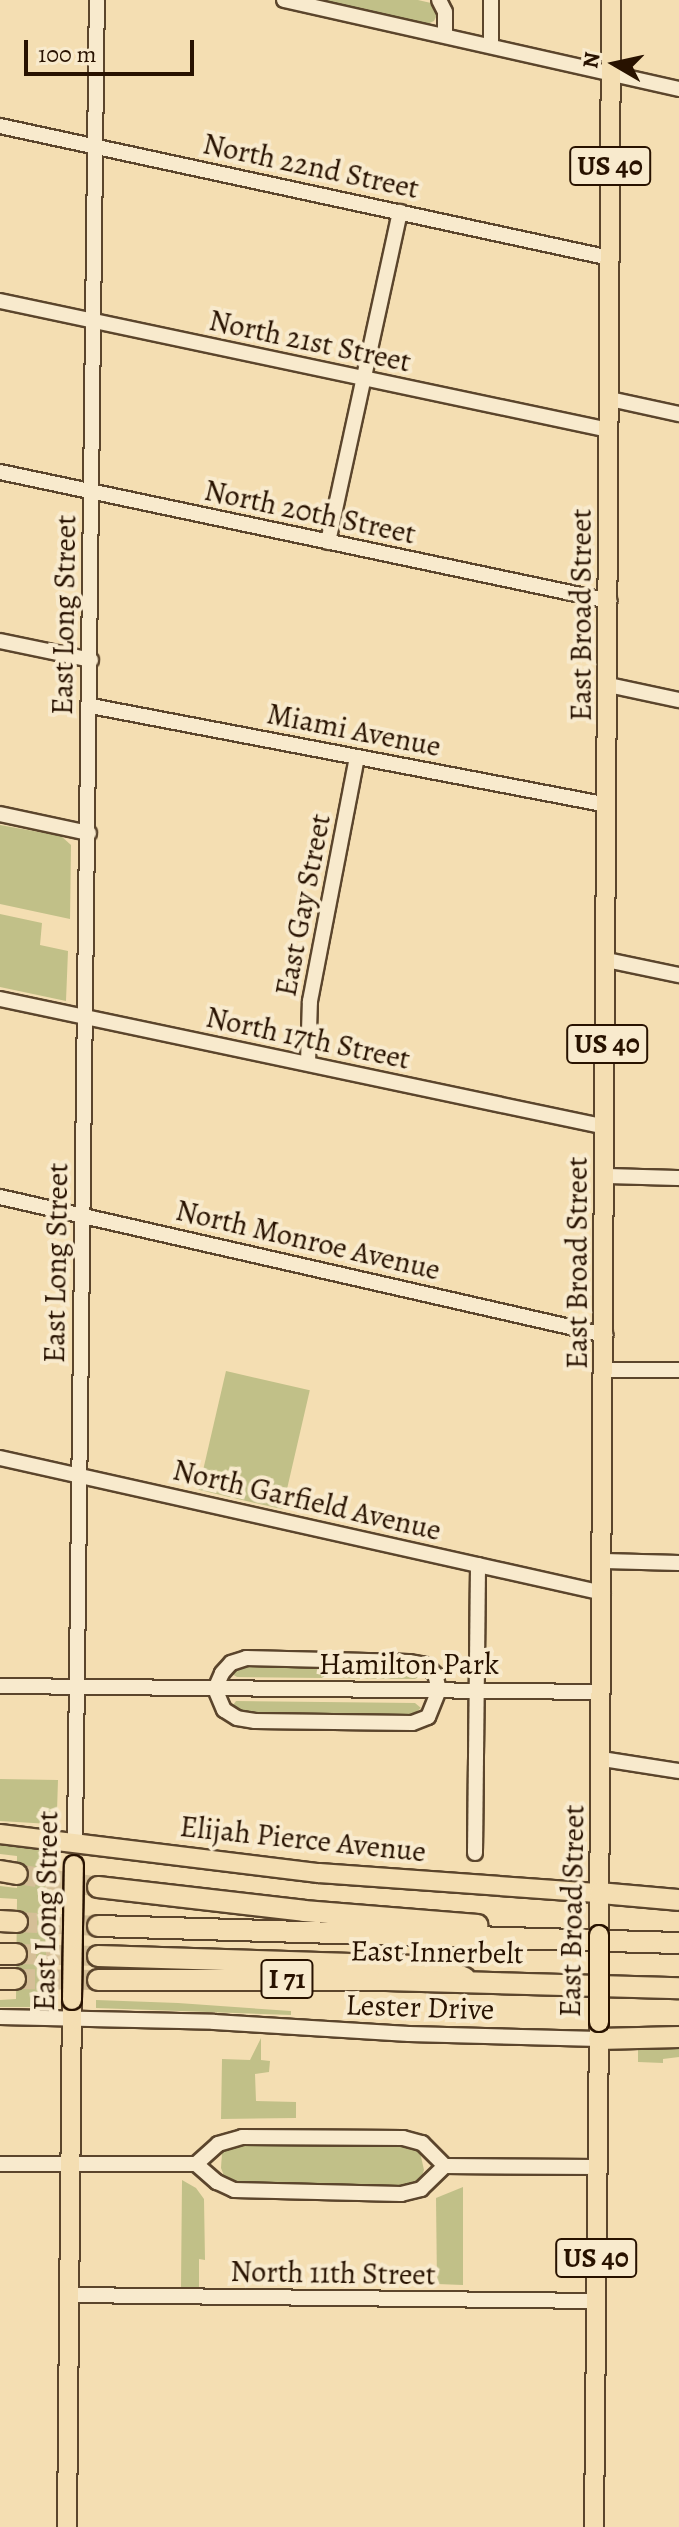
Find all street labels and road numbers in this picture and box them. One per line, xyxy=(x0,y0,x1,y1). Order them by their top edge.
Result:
street label: North 22nd Street xyxy=(200,126,422,206)
road number: US 40 xyxy=(568,142,652,190)
street label: North 21st Street xyxy=(206,302,414,380)
street label: North 20th Street xyxy=(201,472,419,552)
street label: East Broad Street xyxy=(563,509,599,721)
street label: East Long Street xyxy=(44,515,84,715)
street label: Miami Avenue xyxy=(264,696,444,764)
street label: East Gay Street xyxy=(268,811,338,999)
street label: North 17th Street xyxy=(203,999,413,1077)
road number: US 40 xyxy=(565,1020,649,1068)
street label: East Broad Street xyxy=(559,1157,595,1369)
street label: East Long Street xyxy=(36,1163,76,1363)
street label: North Monroe Avenue xyxy=(172,1192,444,1288)
street label: North Garfield Avenue xyxy=(169,1452,445,1548)
street label: Hamilton Park xyxy=(319,1646,499,1682)
street label: East Broad Street xyxy=(552,1804,592,2018)
street label: Elijah Pierce Avenue xyxy=(178,1808,428,1870)
street label: East Long Street xyxy=(26,1811,66,2011)
street label: East Innerbelt xyxy=(350,1932,524,1972)
road number: I 71 xyxy=(259,1955,315,2003)
street label: Lester Drive xyxy=(345,1986,495,2028)
road number: US 40 xyxy=(554,2234,638,2282)
street label: North 11th Street xyxy=(230,2253,436,2293)

